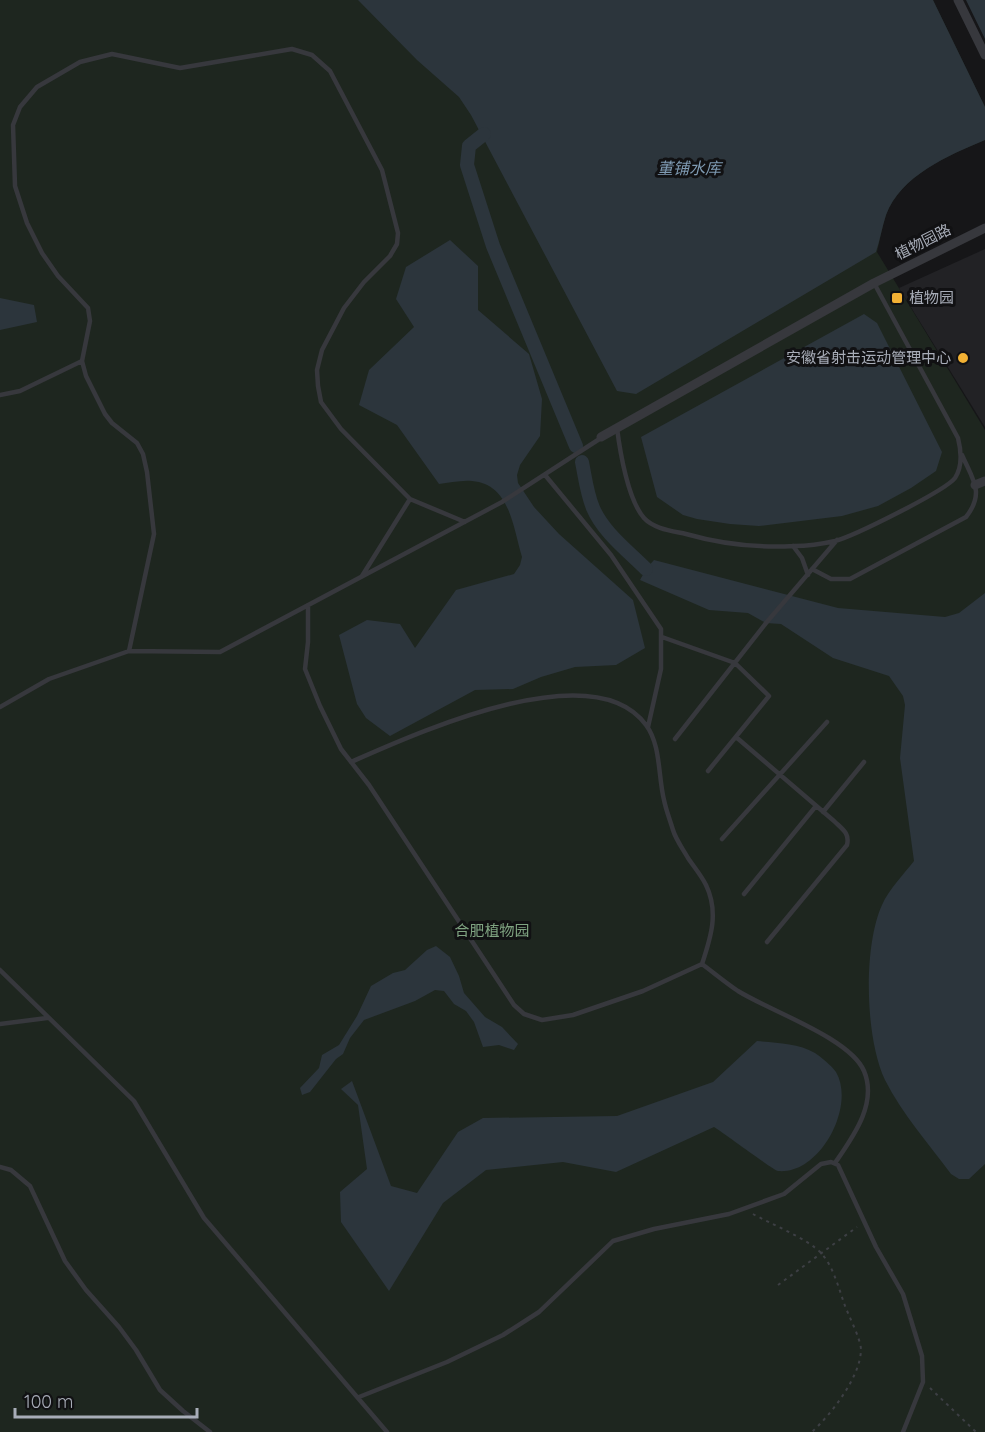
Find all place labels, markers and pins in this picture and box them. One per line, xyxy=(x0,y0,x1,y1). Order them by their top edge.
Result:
place label: 植物园 xyxy=(909,288,954,307)
marker: 植物园 xyxy=(890,291,904,305)
place label: 安徽省射击运动管理中心 xyxy=(786,348,951,367)
marker: 安徽省射击运动管理中心 xyxy=(956,351,970,365)

